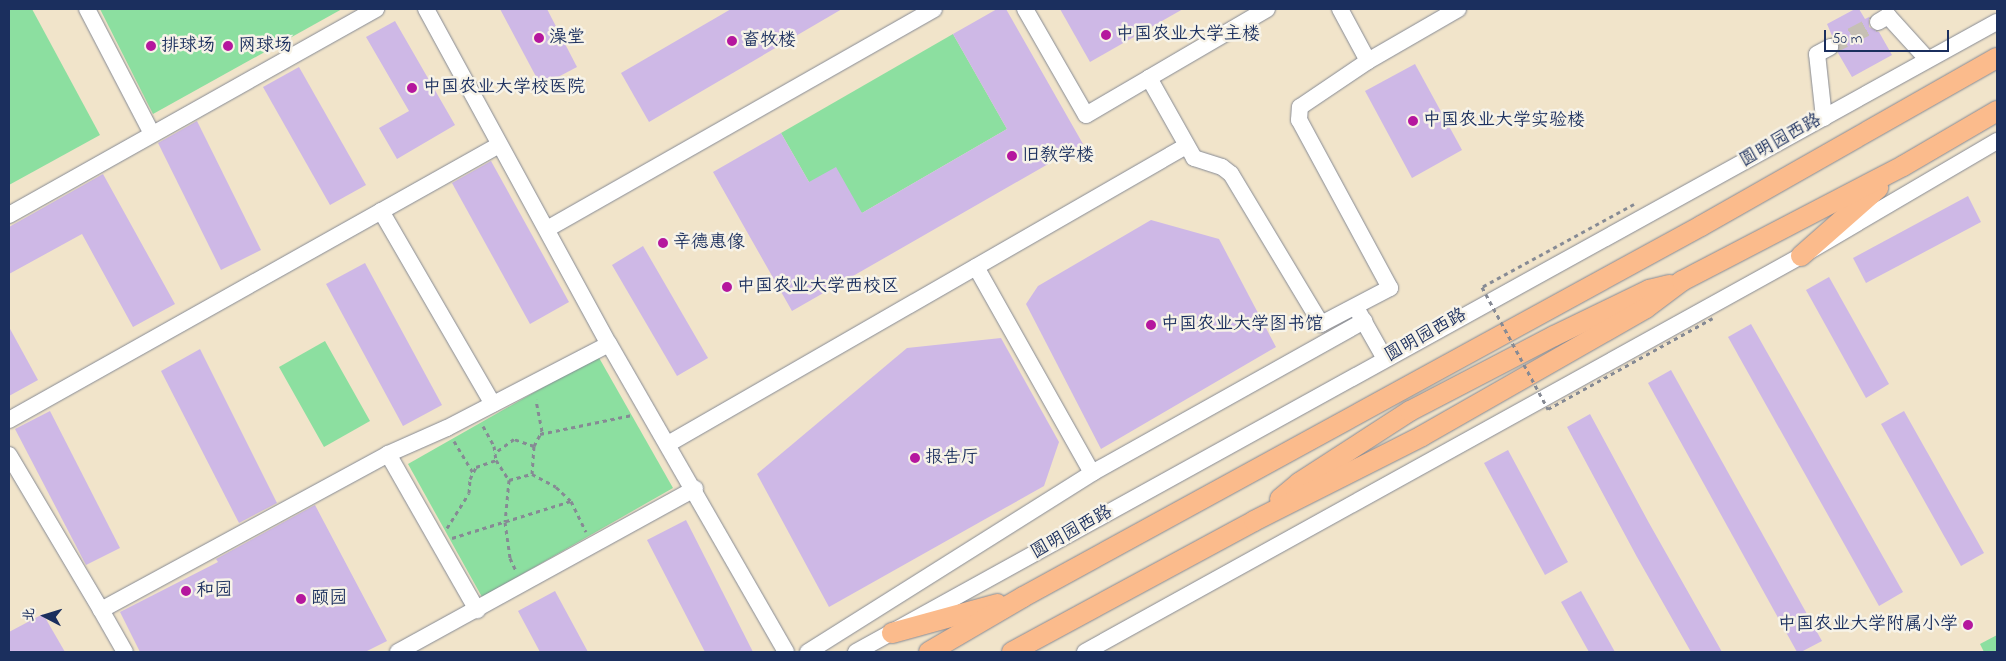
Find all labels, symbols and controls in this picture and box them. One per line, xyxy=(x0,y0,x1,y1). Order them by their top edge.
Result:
scale bar xyxy=(1826,20,1951,52)
place label: 中国农业大学主楼 xyxy=(1116,24,1260,46)
place label: 澡堂 xyxy=(549,27,585,49)
text: 50 m xyxy=(1832,28,1862,50)
marker: 中国农业大学主楼 xyxy=(1100,29,1112,41)
place label: 畜牧楼 xyxy=(742,30,796,52)
marker: 澡堂 xyxy=(533,32,545,44)
place label: 排球场 xyxy=(161,35,215,57)
place label: 网球场 xyxy=(238,35,292,57)
marker: 畜牧楼 xyxy=(726,35,738,47)
marker: 排球场 xyxy=(145,40,157,52)
marker: 网球场 xyxy=(222,40,234,52)
place label: 中国农业大学校医院 xyxy=(423,77,585,99)
marker: 中国农业大学校医院 xyxy=(405,81,419,95)
place label: 中国农业大学实验楼 xyxy=(1423,110,1585,132)
street label: 圆明园西路 xyxy=(1736,110,1826,172)
marker: 中国农业大学实验楼 xyxy=(1407,115,1419,127)
place label: 旧教学楼 xyxy=(1022,145,1094,167)
marker: 旧教学楼 xyxy=(1006,150,1018,162)
place label: 辛德惠像 xyxy=(673,232,745,254)
marker: 辛德惠像 xyxy=(657,237,669,249)
place label: 中国农业大学西校区 xyxy=(737,276,899,298)
marker: 中国农业大学西校区 xyxy=(721,281,733,293)
street label: 圆明园西路 xyxy=(1381,305,1471,367)
place label: 中国农业大学图书馆 xyxy=(1161,314,1323,336)
marker: 中国农业大学图书馆 xyxy=(1145,319,1157,331)
place label: 报告厅 xyxy=(925,447,979,469)
marker: 报告厅 xyxy=(909,452,921,464)
street label: 圆明园西路 xyxy=(1027,502,1117,564)
place label: 和园 xyxy=(196,580,232,602)
marker: 和园 xyxy=(180,585,192,597)
place label: 颐园 xyxy=(311,588,347,610)
north arrow xyxy=(20,591,70,641)
marker: 颐园 xyxy=(295,593,307,605)
text: 北 xyxy=(18,607,41,623)
place label: 中国农业大学附属小学 xyxy=(1778,614,1958,636)
marker: 中国农业大学附属小学 xyxy=(1962,619,1974,631)

